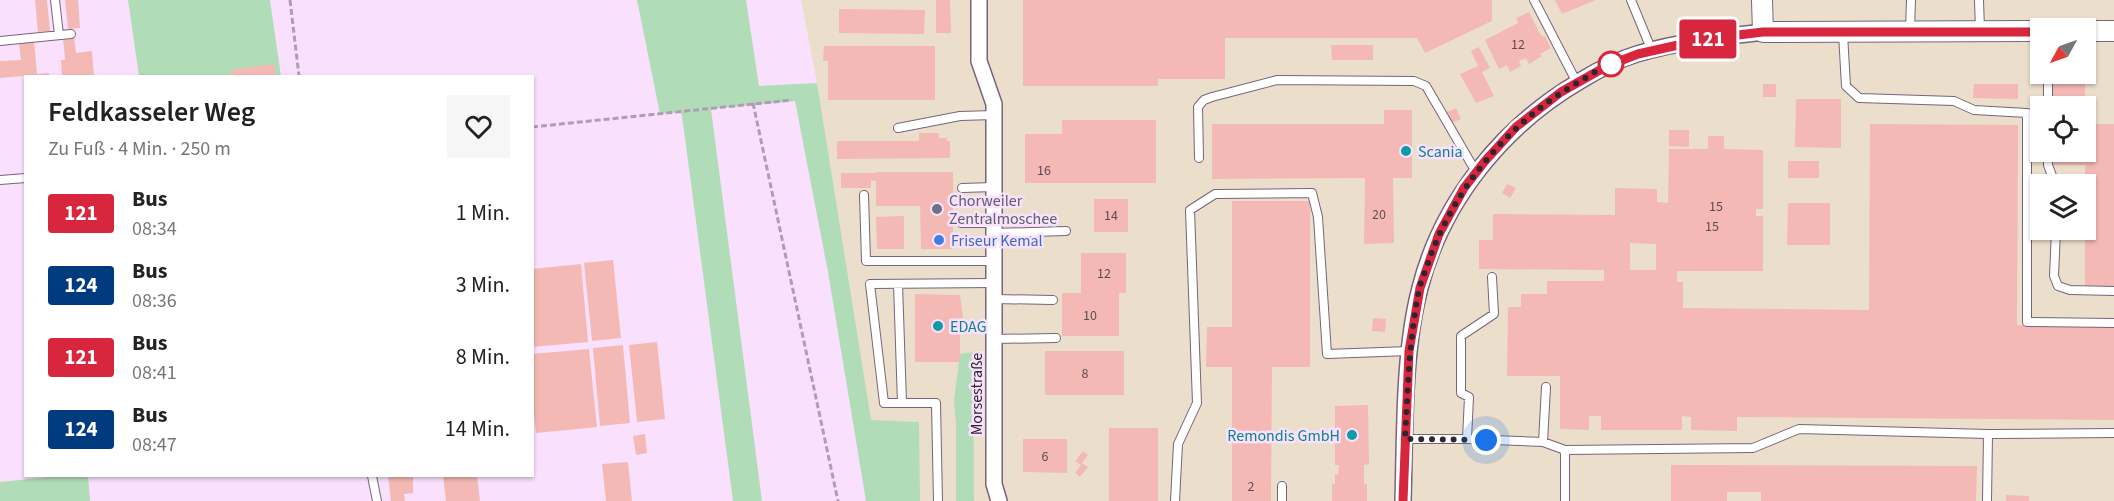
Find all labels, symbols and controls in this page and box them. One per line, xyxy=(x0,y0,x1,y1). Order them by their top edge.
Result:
north arrow xyxy=(2030,18,2096,84)
map controls xyxy=(2030,18,2096,240)
line badge: 121 xyxy=(1674,20,1742,58)
text: 121 xyxy=(1691,24,1725,54)
house number: 12 xyxy=(1511,35,1525,55)
unlabelled marker xyxy=(1598,51,1624,77)
text: Feldkasseler Weg xyxy=(48,92,255,132)
button: heart xyxy=(447,95,510,158)
button: locate xyxy=(2030,96,2096,162)
text: Zu Fuß · 4 Min. · 250 m xyxy=(48,135,231,163)
place label: Scania xyxy=(1418,141,1463,163)
marker: Scania xyxy=(1399,144,1413,158)
house number: 16 xyxy=(1037,161,1051,181)
button: layers xyxy=(2030,174,2096,240)
text: Bus xyxy=(132,183,168,215)
place label: Chorweiler Zentralmoschee xyxy=(949,190,1057,230)
text: 1 Min. xyxy=(456,197,510,229)
house number: 15 xyxy=(1709,197,1723,217)
text: 121 xyxy=(64,198,98,228)
marker: Chorweiler Zentralmoschee xyxy=(930,202,944,216)
house number: 20 xyxy=(1372,205,1386,225)
house number: 14 xyxy=(1104,206,1118,226)
text: 08:34 xyxy=(132,215,177,243)
house number: 15 xyxy=(1705,217,1719,237)
place label: Friseur Kemal xyxy=(951,230,1043,252)
marker: Friseur Kemal xyxy=(932,233,946,247)
text: Bus xyxy=(132,255,168,287)
house number: 12 xyxy=(1097,264,1111,284)
text: 3 Min. xyxy=(456,269,510,301)
text: 124 xyxy=(64,270,98,300)
text: 08:36 xyxy=(132,287,177,315)
house number: 10 xyxy=(1083,306,1097,326)
place label: EDAG xyxy=(950,316,987,338)
marker: EDAG xyxy=(931,319,945,333)
text: Bus xyxy=(132,327,168,359)
text: 8 Min. xyxy=(456,341,510,373)
text: 121 xyxy=(64,342,98,372)
street label: Morsestraße xyxy=(966,353,988,435)
text: 08:41 xyxy=(132,359,177,387)
house number: 8 xyxy=(1082,364,1089,384)
text: Bus xyxy=(132,399,168,431)
text: 14 Min. xyxy=(445,413,510,445)
text: 124 xyxy=(64,414,98,444)
place label: Remondis GmbH xyxy=(1227,425,1340,447)
your location xyxy=(1471,425,1501,455)
marker: Remondis GmbH xyxy=(1345,428,1359,442)
text: 08:47 xyxy=(132,431,177,459)
house number: 6 xyxy=(1042,447,1049,467)
house number: 2 xyxy=(1248,477,1255,497)

